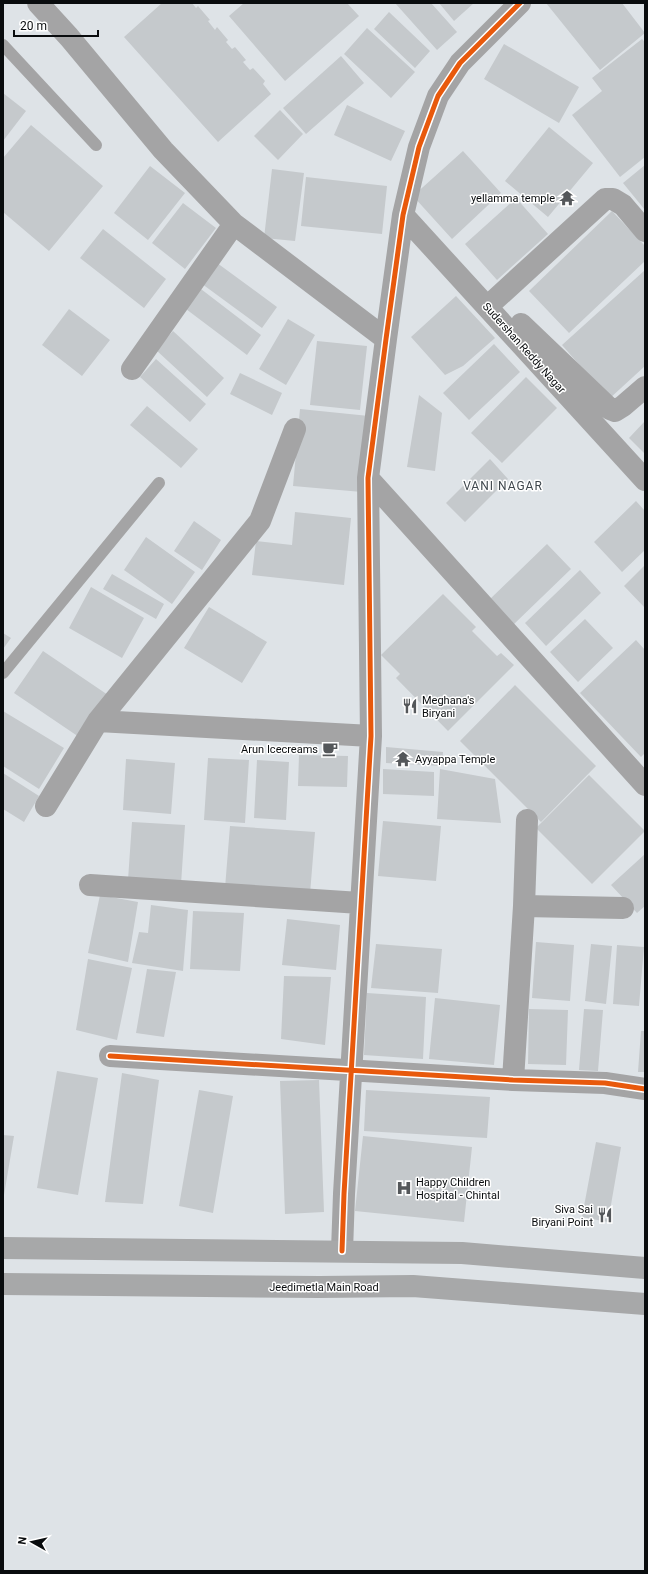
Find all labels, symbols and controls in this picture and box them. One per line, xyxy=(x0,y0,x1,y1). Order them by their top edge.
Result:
scale bar xyxy=(14,12,98,38)
text: 20 m xyxy=(20,19,47,33)
temple icon: yellamma temple xyxy=(558,189,576,207)
place label: yellamma temple xyxy=(471,192,555,205)
street label: Sudershan Reddy Nagar xyxy=(480,300,568,396)
district label: VANI NAGAR xyxy=(463,479,543,493)
place label: Meghana's Biryani xyxy=(422,694,475,720)
restaurant icon: Meghana's Biryani xyxy=(401,697,419,715)
cafe icon: Arun Icecreams xyxy=(321,740,339,758)
place label: Arun Icecreams xyxy=(241,743,318,756)
temple icon: Ayyappa Temple xyxy=(394,750,412,768)
place label: Ayyappa Temple xyxy=(415,753,495,766)
place label: Happy Children Hospital - Chintal xyxy=(416,1176,500,1202)
hospital icon: Happy Children Hospital - Chintal xyxy=(395,1179,413,1197)
place label: Siva Sai Biryani Point xyxy=(532,1203,593,1229)
restaurant icon: Siva Sai Biryani Point xyxy=(596,1206,614,1224)
street label: Jeedimetla Main Road xyxy=(269,1281,379,1294)
north arrow xyxy=(12,1522,52,1562)
text: N xyxy=(16,1536,30,1545)

